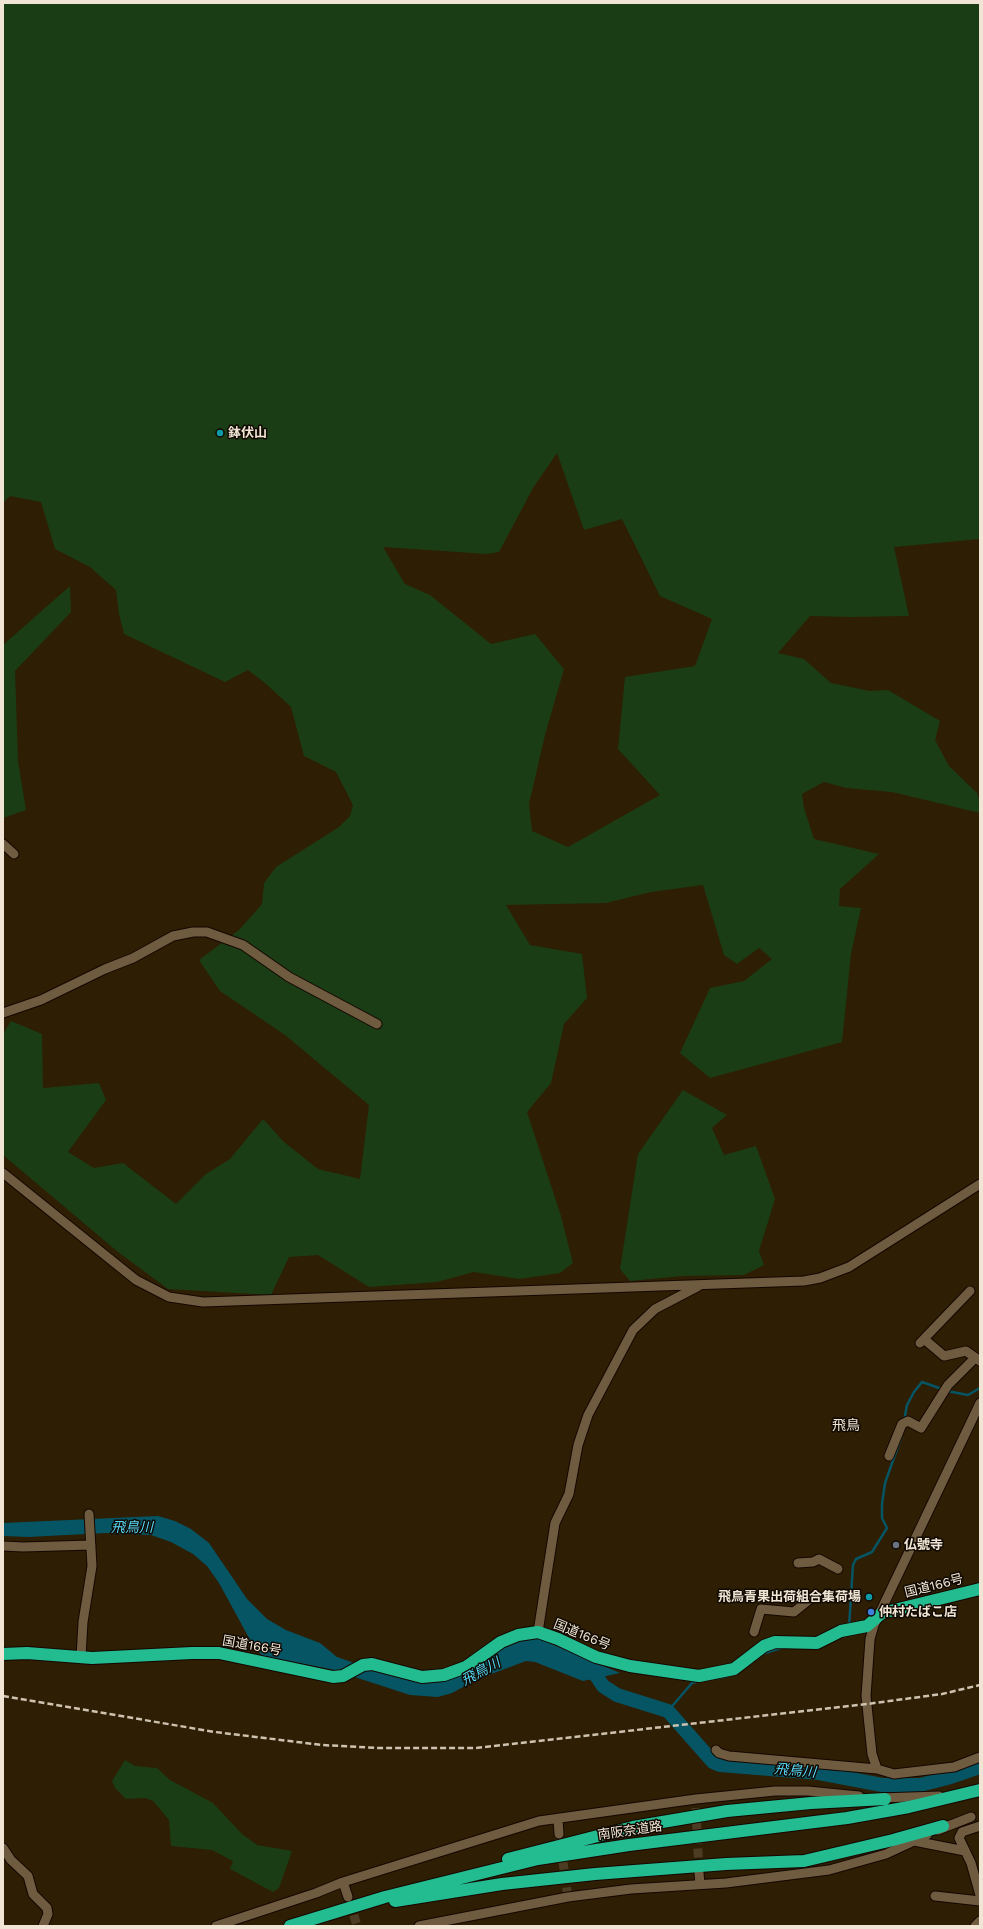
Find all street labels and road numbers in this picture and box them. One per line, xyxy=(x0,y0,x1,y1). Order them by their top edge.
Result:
street label: 国道166号 xyxy=(903,1571,965,1601)
street label: 国道166号 xyxy=(551,1617,613,1653)
street label: 国道166号 xyxy=(221,1633,283,1659)
street label: 南阪奈道路 xyxy=(597,1819,663,1843)

